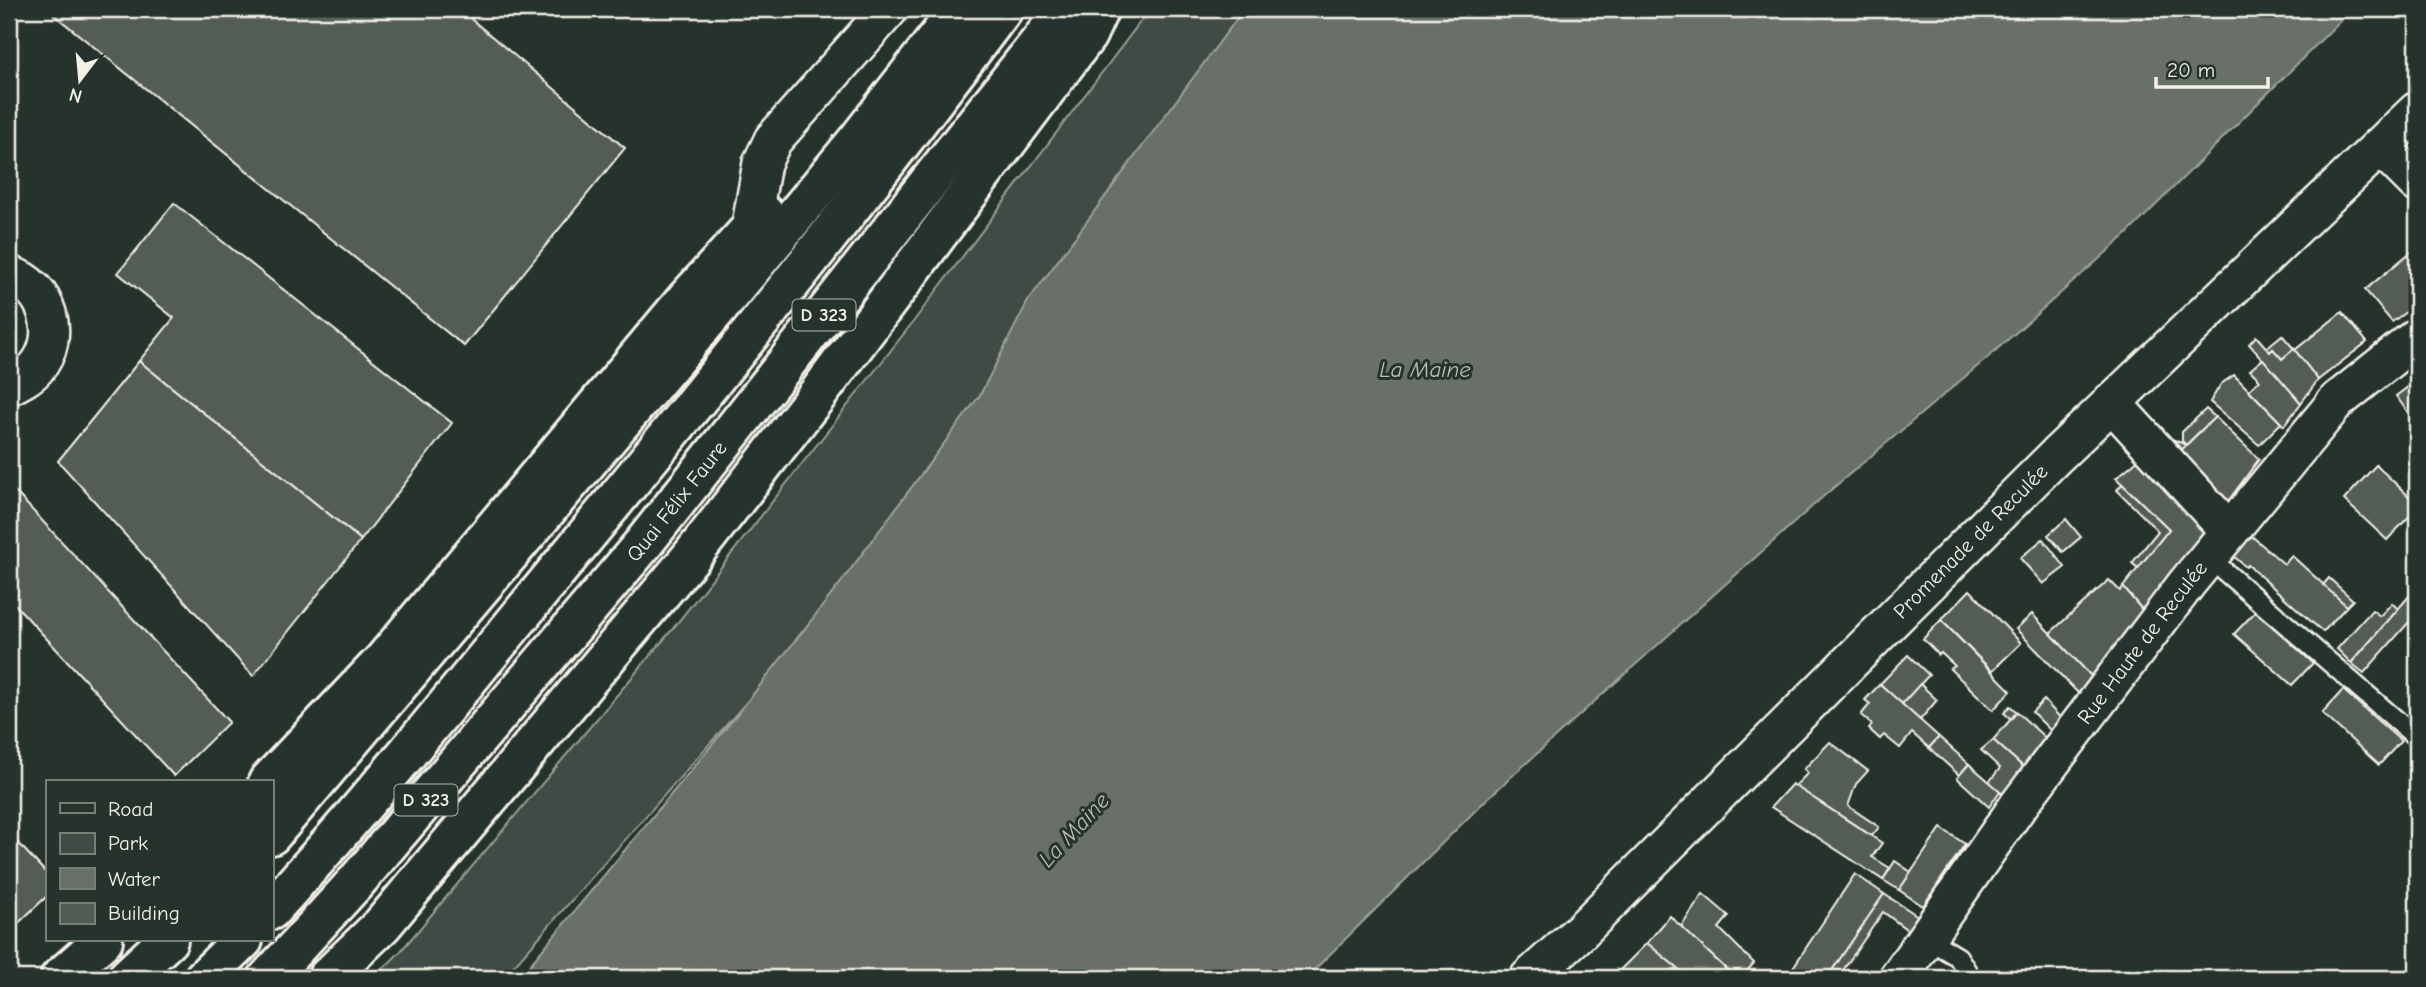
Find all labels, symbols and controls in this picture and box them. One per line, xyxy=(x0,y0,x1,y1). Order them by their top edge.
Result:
north arrow xyxy=(46,46,116,116)
scale bar xyxy=(2156,46,2268,90)
text: 20 m xyxy=(2167,58,2215,82)
text: N xyxy=(67,83,85,108)
road number: D 323 xyxy=(792,300,856,330)
water label: La Maine xyxy=(1379,356,1471,383)
street label: Quai Félix Faure xyxy=(621,436,732,566)
street label: Promenade de Reculée xyxy=(1889,459,2053,623)
street label: Rue Haute de Reculée xyxy=(2072,556,2212,729)
legend xyxy=(46,780,273,942)
road number: D 323 xyxy=(394,785,458,816)
water label: La Maine xyxy=(1033,787,1115,873)
text: Road xyxy=(108,797,153,821)
text: Park xyxy=(108,831,148,855)
text: Water xyxy=(108,867,161,891)
text: Building xyxy=(108,901,180,925)

